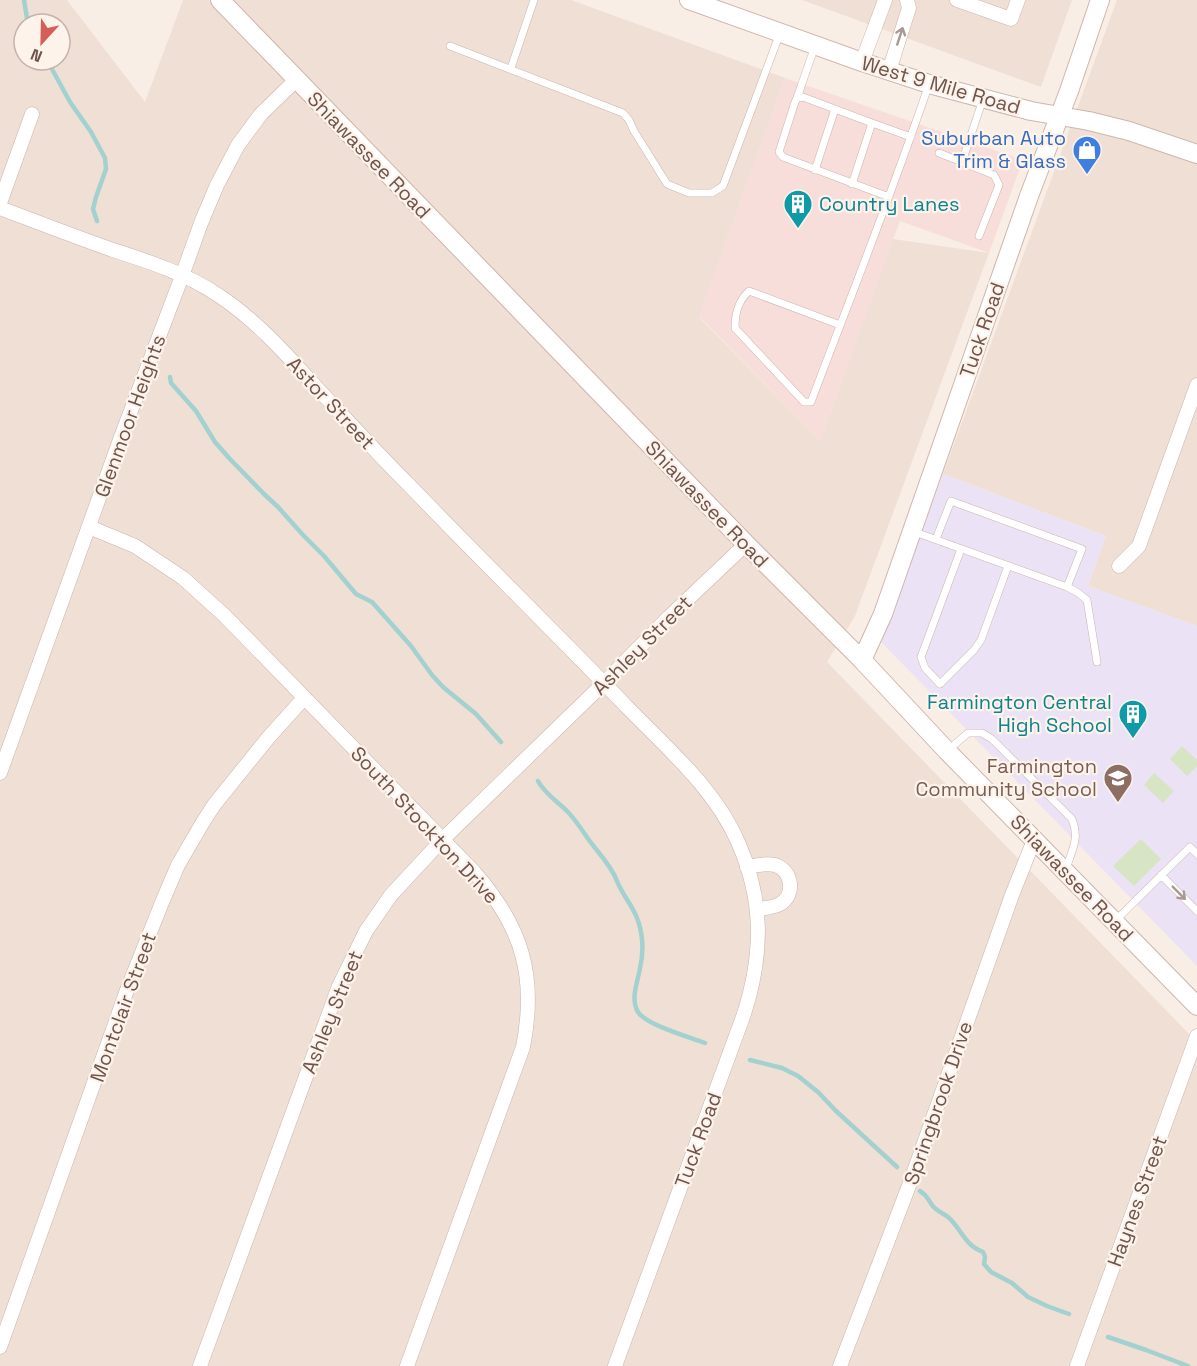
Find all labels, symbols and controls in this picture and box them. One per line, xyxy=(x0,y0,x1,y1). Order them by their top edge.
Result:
north arrow xyxy=(12,12,72,72)
one-way arrow xyxy=(896,27,907,46)
text: N xyxy=(28,44,45,67)
street label: West 9 Mile Road xyxy=(858,50,1024,120)
street label: Shiawassee Road xyxy=(302,86,436,224)
place label: Suburban Auto Trim & Glass xyxy=(921,125,1066,174)
shop icon: Suburban Auto Trim & Glass xyxy=(1071,134,1103,176)
building icon: Country Lanes xyxy=(782,188,814,230)
place label: Country Lanes xyxy=(819,191,960,217)
street label: Tuck Road xyxy=(954,279,1010,381)
street label: Glenmoor Heights xyxy=(89,331,171,501)
street label: Astor Street xyxy=(281,351,381,455)
street label: Shiawassee Road xyxy=(640,435,774,573)
street label: Ashley Street xyxy=(587,590,697,700)
place label: Farmington Central High School xyxy=(927,689,1112,738)
building icon: Farmington Central High School xyxy=(1117,698,1149,740)
street label: South Stockton Drive xyxy=(345,741,505,909)
place label: Farmington Community School xyxy=(915,753,1097,802)
school or university icon: Farmington Community School xyxy=(1102,762,1134,804)
street label: Shiawassee Road xyxy=(1005,809,1139,947)
one-way arrow xyxy=(1172,886,1186,901)
street label: Montclair Street xyxy=(84,929,162,1085)
street label: Ashley Street xyxy=(295,947,369,1077)
street label: Springbrook Drive xyxy=(898,1018,978,1188)
street label: Tuck Road xyxy=(669,1089,727,1191)
street label: Haynes Street xyxy=(1101,1132,1173,1270)

